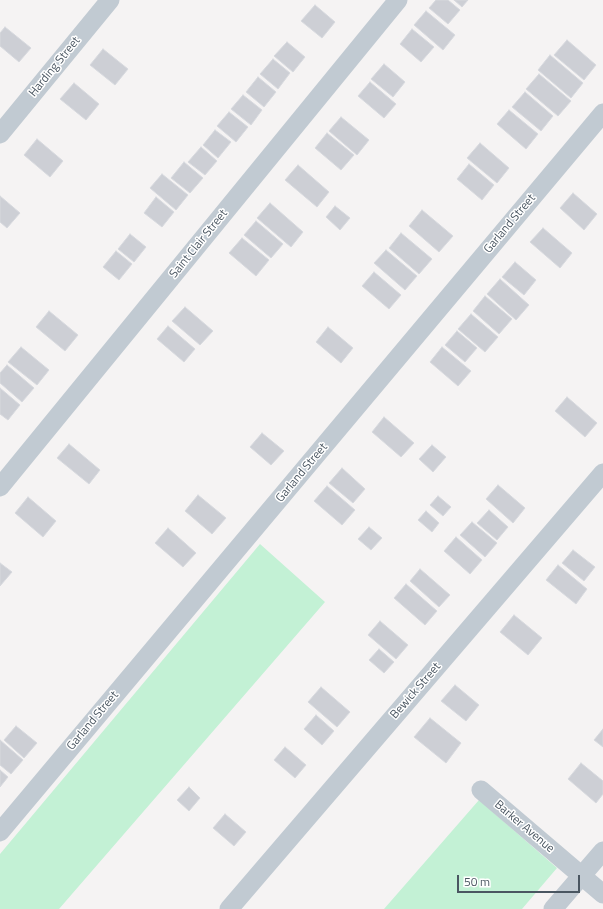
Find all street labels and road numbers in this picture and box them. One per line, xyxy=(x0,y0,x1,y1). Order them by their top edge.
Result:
street label: Harding Street xyxy=(26,34,84,100)
street label: Garland Street xyxy=(481,192,539,256)
street label: Saint Clair Street xyxy=(167,207,231,281)
street label: Garland Street xyxy=(273,441,331,505)
street label: Bewick Street xyxy=(388,660,444,722)
street label: Garland Street xyxy=(64,689,122,753)
street label: Barker Avenue xyxy=(491,798,557,856)

